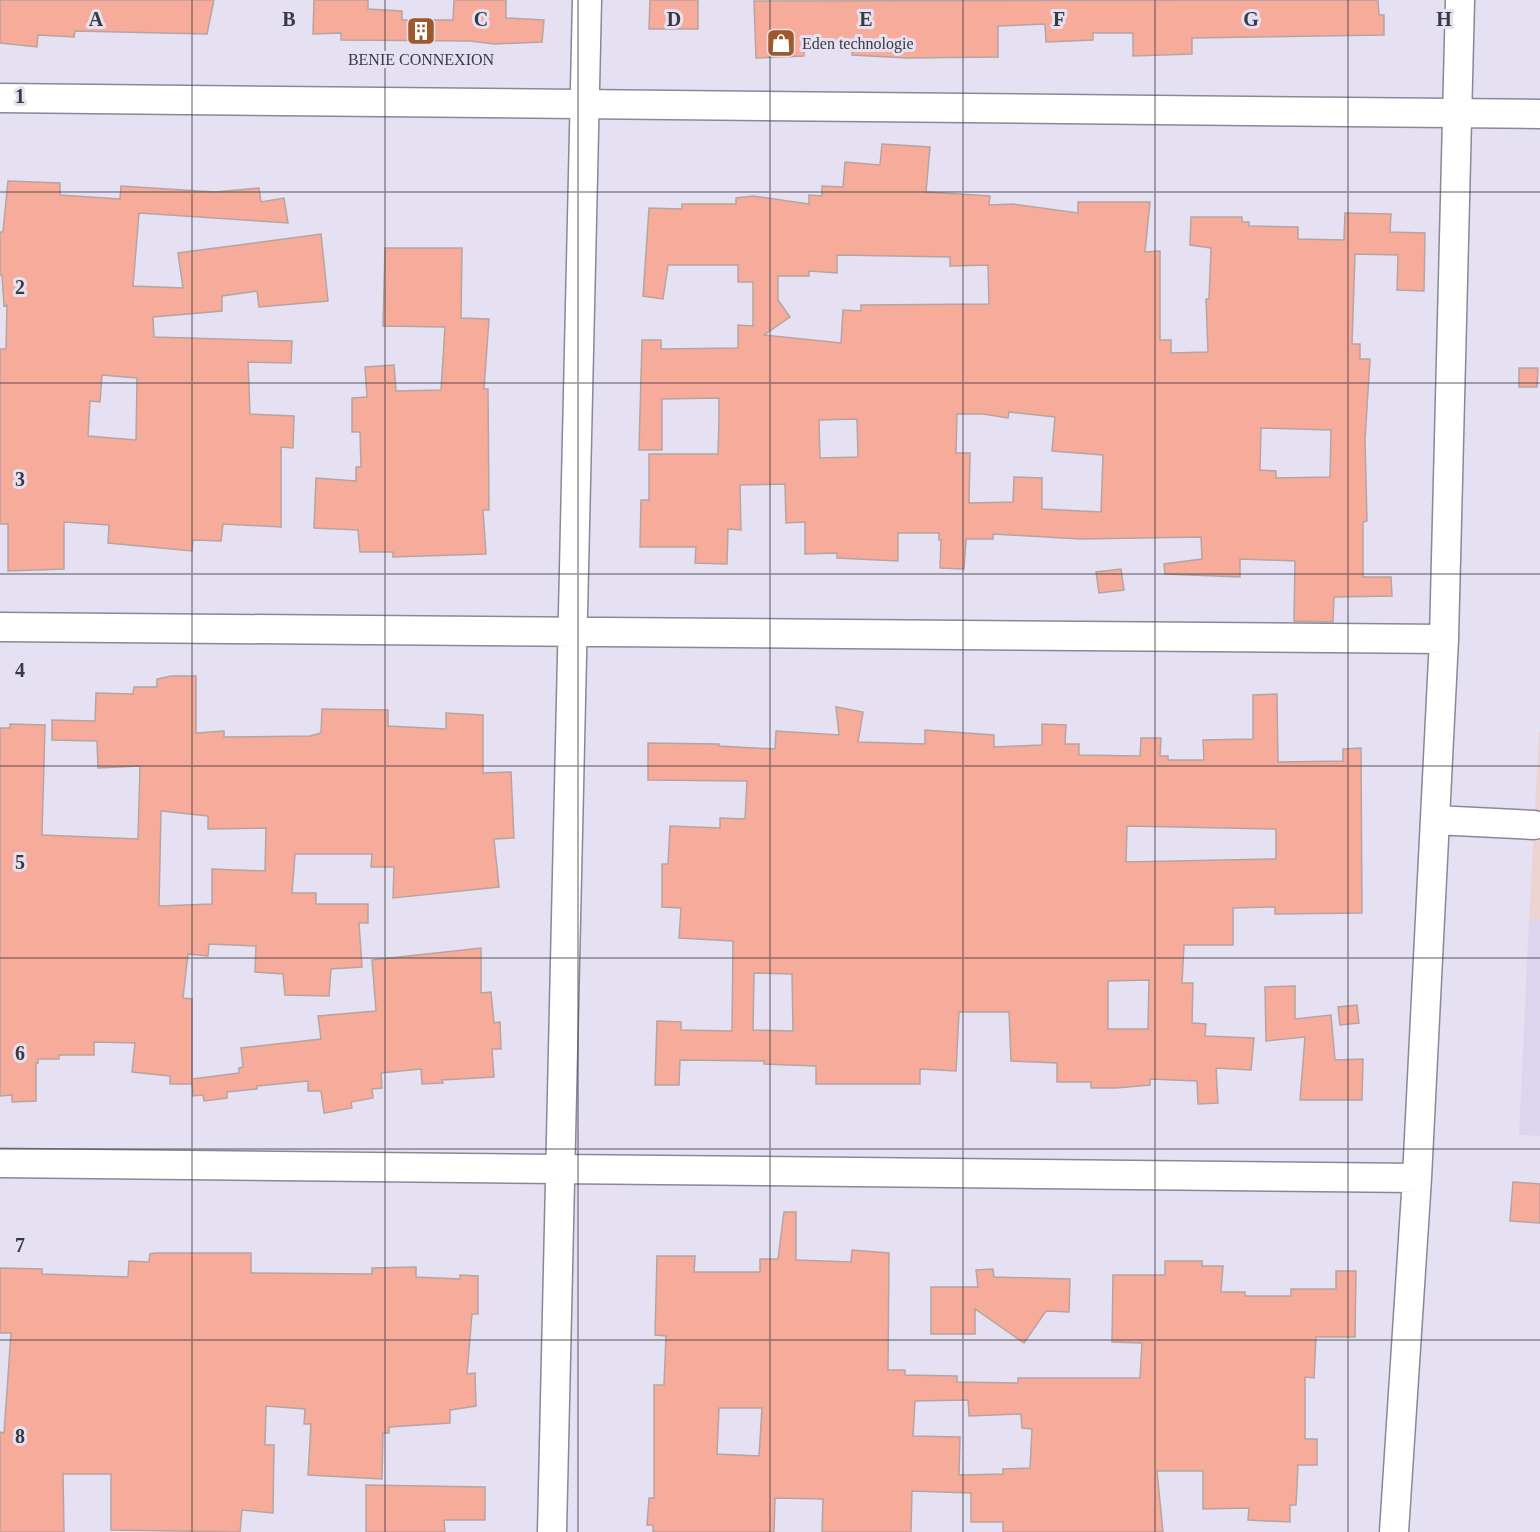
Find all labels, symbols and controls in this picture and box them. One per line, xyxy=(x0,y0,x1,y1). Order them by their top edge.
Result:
text: A xyxy=(89,8,104,30)
text: B xyxy=(282,8,296,30)
text: C xyxy=(474,8,488,30)
text: D xyxy=(667,8,681,30)
text: E xyxy=(859,8,873,30)
text: F xyxy=(1053,8,1065,30)
text: G xyxy=(1243,8,1259,30)
text: H xyxy=(1436,8,1452,30)
building icon: BENIE CONNEXION xyxy=(405,15,437,47)
shop icon: Eden technologie xyxy=(765,27,797,59)
place label: Eden technologie xyxy=(802,35,914,53)
place label: BENIE CONNEXION xyxy=(348,51,495,68)
text: 1 xyxy=(15,85,25,107)
text: 2 xyxy=(15,276,25,298)
text: 3 xyxy=(15,468,25,490)
text: 4 xyxy=(15,659,25,681)
text: 5 xyxy=(15,851,25,873)
text: 6 xyxy=(15,1042,25,1064)
text: 7 xyxy=(15,1234,25,1256)
text: 8 xyxy=(15,1425,25,1447)

